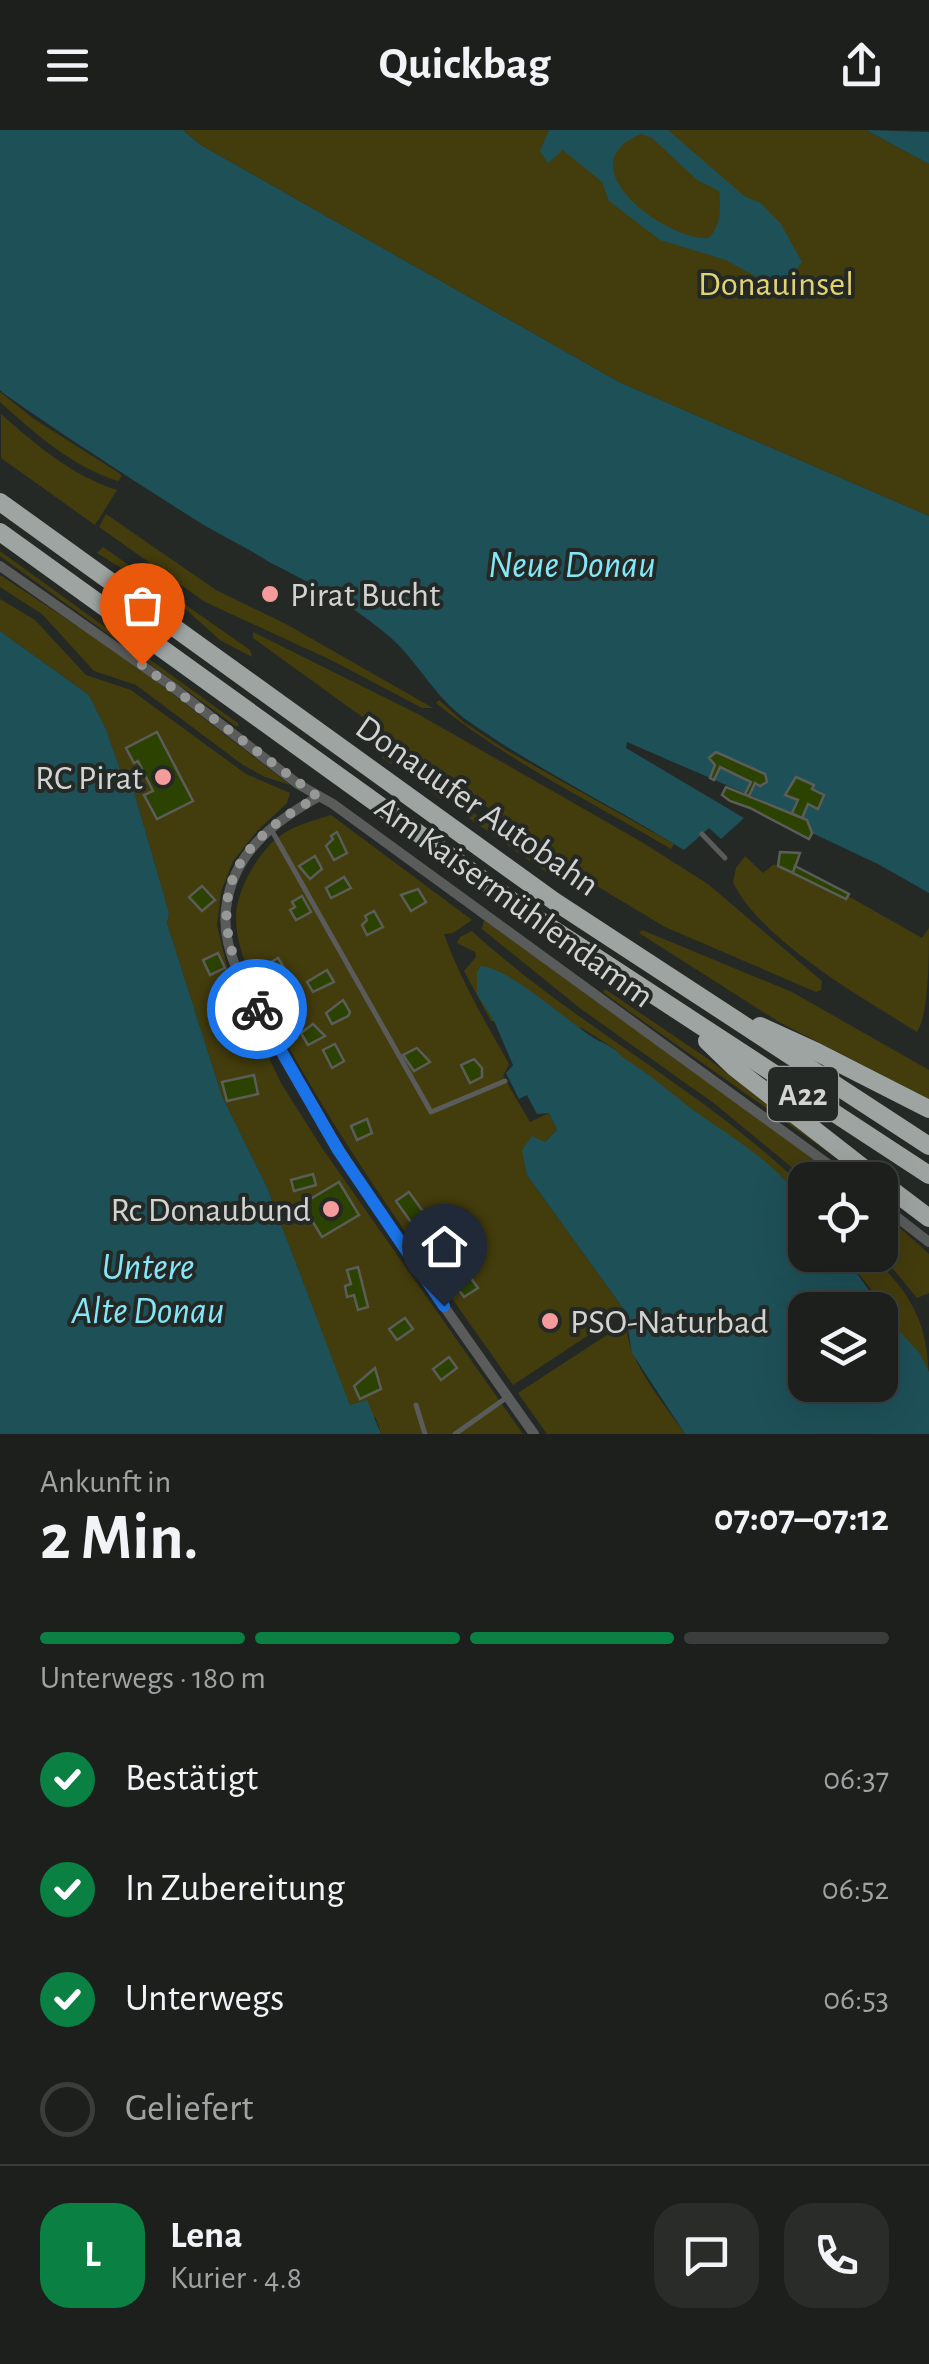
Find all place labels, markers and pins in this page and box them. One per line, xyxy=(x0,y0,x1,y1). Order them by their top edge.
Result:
pin xyxy=(100,563,185,666)
place label: Pirat Bucht xyxy=(290,578,440,613)
marker: Pirat Bucht xyxy=(259,583,281,605)
place label: RC Pirat xyxy=(35,761,143,796)
marker: RC Pirat xyxy=(152,766,174,788)
place label: Rc Donaubund xyxy=(110,1193,311,1228)
marker: Rc Donaubund xyxy=(320,1198,342,1220)
pin xyxy=(402,1204,487,1307)
place label: PSO-Naturbad xyxy=(570,1305,768,1340)
marker: PSO-Naturbad xyxy=(539,1310,561,1332)

